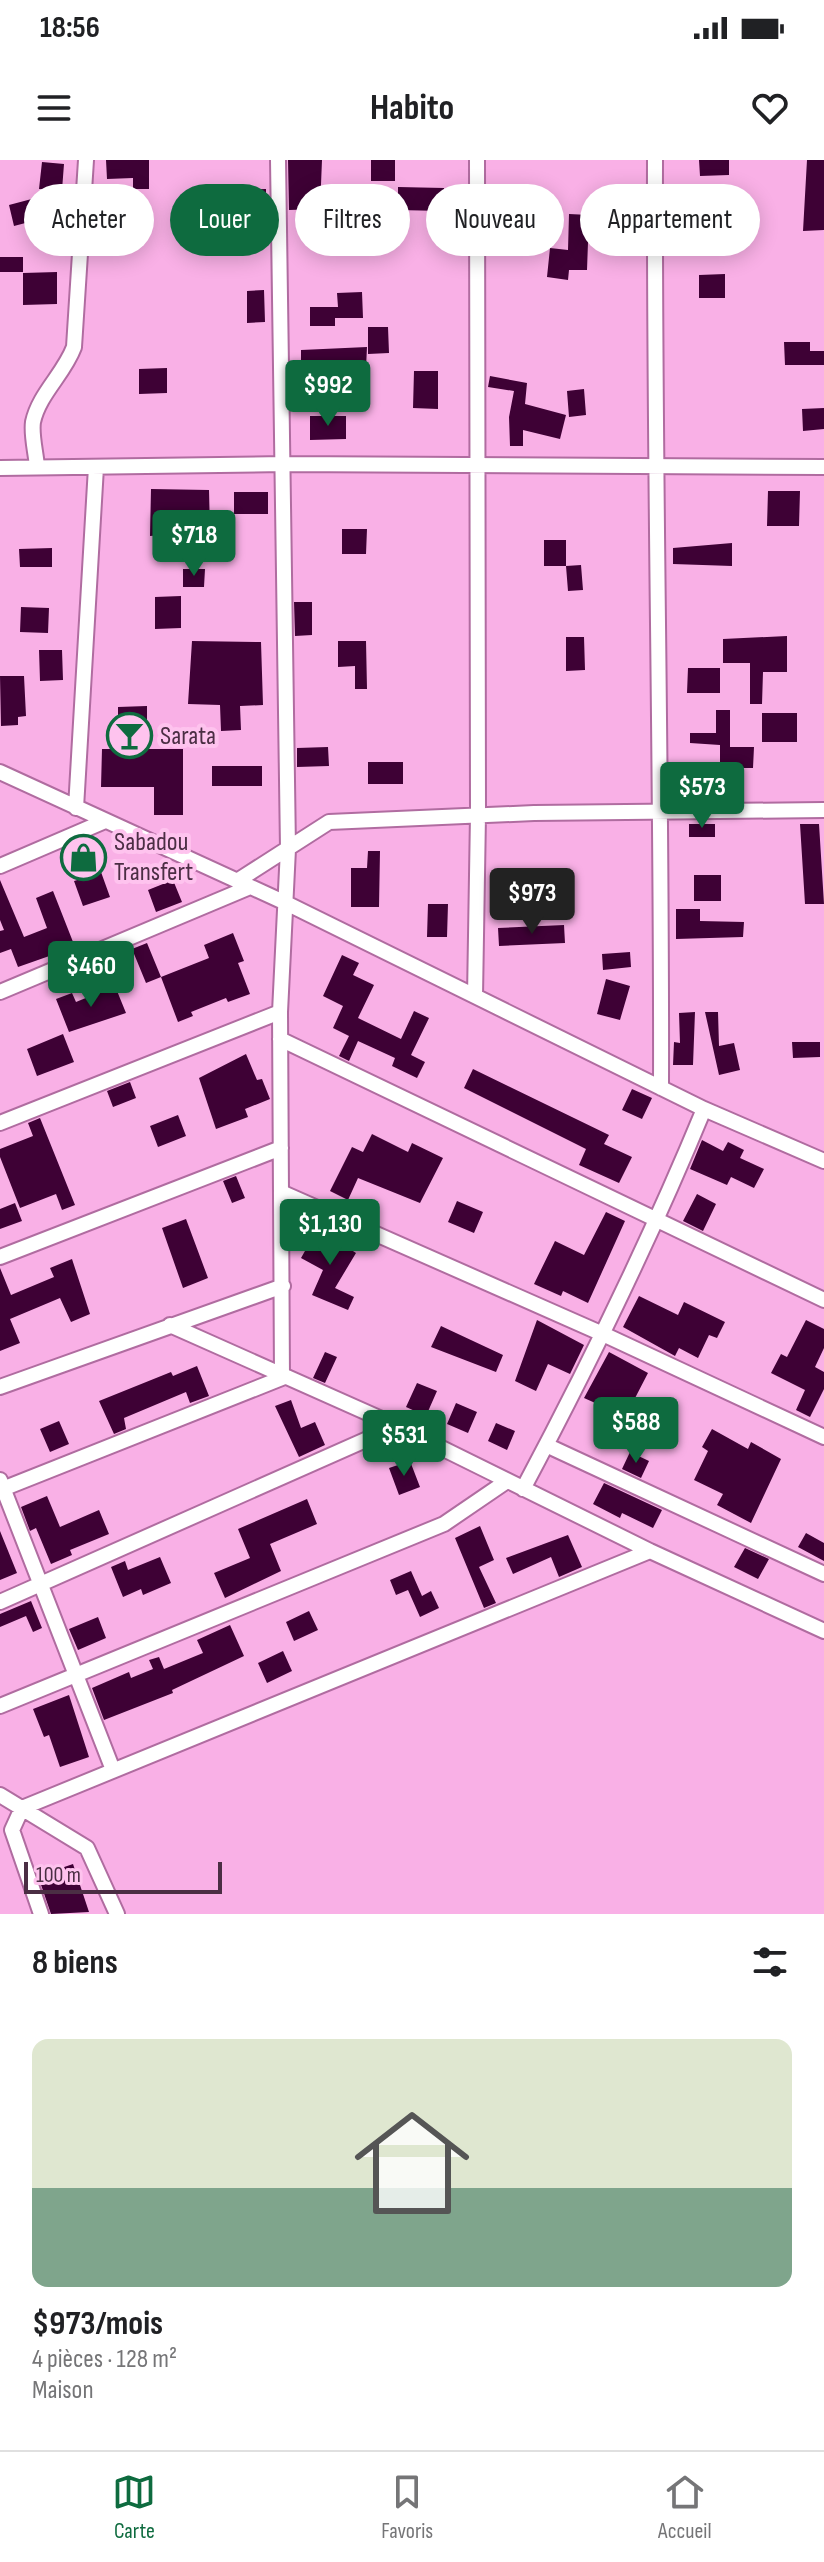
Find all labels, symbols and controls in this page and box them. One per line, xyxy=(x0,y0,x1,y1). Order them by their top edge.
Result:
text: 18:56 xyxy=(40,10,100,46)
icon: menu xyxy=(32,86,76,130)
icon: heart xyxy=(748,86,792,130)
text: Habito xyxy=(370,87,454,130)
chip: Acheter xyxy=(24,184,154,256)
chip: Louer xyxy=(170,184,279,256)
chip: Filtres xyxy=(295,184,410,256)
chip: Nouveau xyxy=(426,184,564,256)
chip: Appartement xyxy=(580,184,760,256)
pin: $992 xyxy=(281,360,375,428)
text: $992 xyxy=(303,370,353,401)
pin: $718 xyxy=(147,510,241,578)
text: $718 xyxy=(170,520,218,551)
bar icon: Sarata xyxy=(105,712,153,760)
place label: Sarata xyxy=(160,721,216,752)
pin: $573 xyxy=(655,762,749,830)
text: $573 xyxy=(678,772,726,803)
place label: Sabadou Transfert xyxy=(114,827,193,888)
shop icon: Sabadou Transfert xyxy=(59,833,107,881)
pin: $973 xyxy=(485,868,579,936)
text: $973 xyxy=(508,878,556,909)
pin: $460 xyxy=(44,941,138,1009)
text: $460 xyxy=(66,951,116,982)
pin: $1,130 xyxy=(265,1199,395,1267)
text: $1,130 xyxy=(298,1209,362,1240)
pin: $588 xyxy=(589,1397,683,1465)
text: $588 xyxy=(611,1407,661,1438)
pin: $531 xyxy=(357,1410,451,1478)
text: $531 xyxy=(381,1420,427,1451)
scale bar xyxy=(24,1858,222,1894)
text: 100 m xyxy=(36,1862,81,1889)
icon: filters xyxy=(748,1940,792,1984)
text: 8 biens xyxy=(32,1942,118,1983)
icon: home xyxy=(340,2091,484,2235)
text: $973/mois xyxy=(32,2303,163,2344)
text: 4 pièces · 128 m² xyxy=(32,2344,177,2375)
text: Maison xyxy=(32,2375,94,2406)
tab: Carte xyxy=(112,2470,156,2545)
tab: Favoris xyxy=(381,2470,433,2545)
tab: Accueil xyxy=(658,2470,712,2545)

